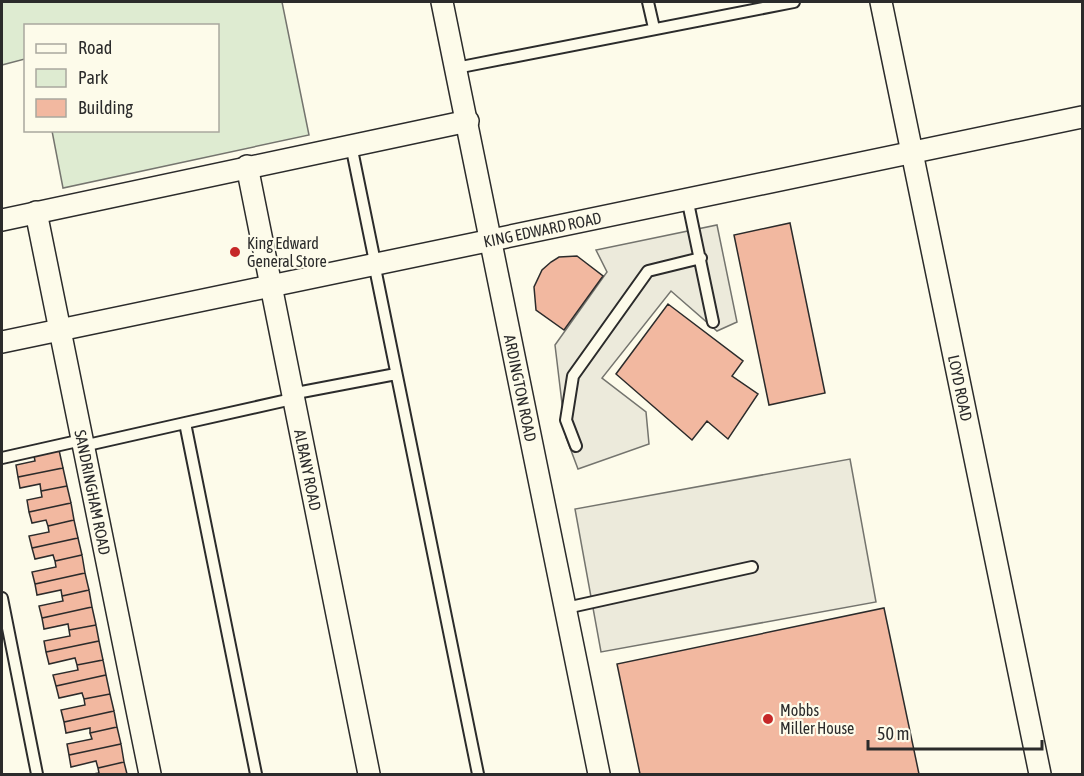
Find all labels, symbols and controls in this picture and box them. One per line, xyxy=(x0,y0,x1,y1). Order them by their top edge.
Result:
legend xyxy=(24,24,219,132)
text: Road xyxy=(78,37,112,58)
text: Park xyxy=(78,67,108,88)
text: Building xyxy=(78,97,133,118)
street label: KING EDWARD ROAD xyxy=(482,208,603,250)
place label: King Edward General Store xyxy=(247,234,327,270)
marker: King Edward General Store xyxy=(228,245,242,259)
street label: ARDINGTON ROAD xyxy=(501,333,540,443)
street label: LOYD ROAD xyxy=(945,353,976,423)
street label: SANDRINGHAM ROAD xyxy=(71,428,114,556)
street label: ALBANY ROAD xyxy=(291,428,325,512)
place label: Mobbs Miller House xyxy=(780,701,854,737)
marker: Mobbs Miller House xyxy=(761,712,775,726)
scale bar xyxy=(868,713,1042,751)
text: 50 m xyxy=(877,723,909,744)

